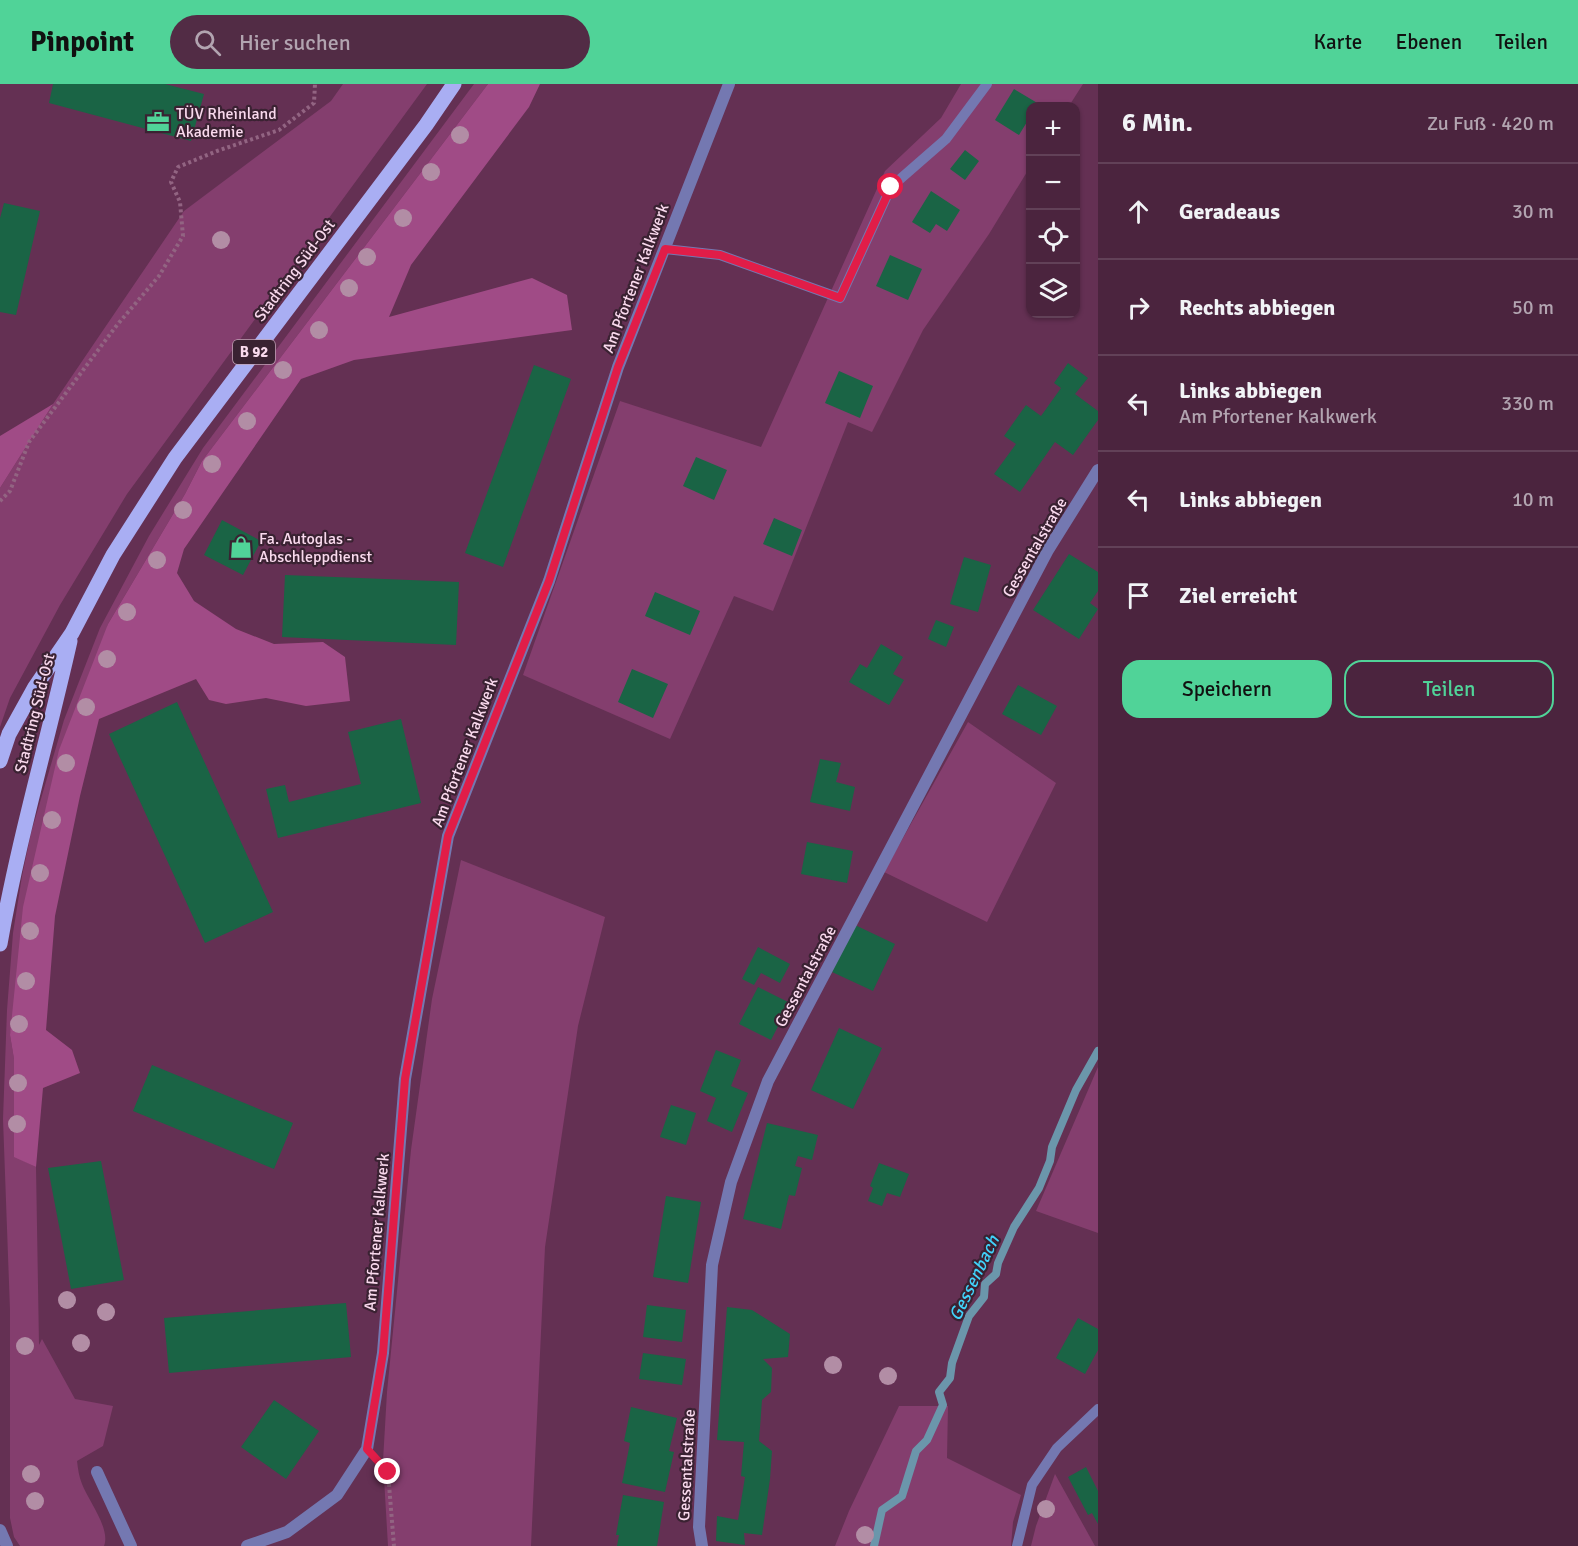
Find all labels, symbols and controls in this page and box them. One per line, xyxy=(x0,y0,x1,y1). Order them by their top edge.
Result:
search box xyxy=(170,15,590,69)
text: Pinpoint xyxy=(30,25,134,59)
icon: search xyxy=(191,26,224,59)
text: Hier suchen xyxy=(239,29,351,56)
text: Karte xyxy=(1313,29,1362,55)
text: Ebenen xyxy=(1395,29,1462,55)
text: Teilen xyxy=(1495,29,1548,55)
map controls xyxy=(1026,102,1080,318)
button: + xyxy=(1026,102,1080,156)
place label: TÜV Rheinland Akademie xyxy=(176,104,277,142)
text: 6 Min. xyxy=(1122,107,1193,139)
office icon: TÜV Rheinland Akademie xyxy=(145,109,171,135)
text: Zu Fuß · 420 m xyxy=(1427,111,1554,136)
button: − xyxy=(1026,156,1080,210)
route start xyxy=(877,173,903,199)
icon: ahead xyxy=(1122,195,1155,228)
text: Geradeaus xyxy=(1179,198,1280,225)
text: 30 m xyxy=(1512,199,1554,224)
street label: Am Pfortener Kalkwerk xyxy=(598,201,674,356)
button: locate xyxy=(1026,210,1080,264)
street label: Stadtring Süd-Ost xyxy=(250,215,340,326)
button: layers xyxy=(1026,264,1080,318)
icon: right xyxy=(1122,291,1155,324)
text: Rechts abbiegen xyxy=(1179,294,1335,321)
text: 50 m xyxy=(1512,295,1554,320)
road number: B 92 xyxy=(233,340,275,364)
text: Links abbiegen xyxy=(1179,377,1322,404)
icon: left xyxy=(1122,387,1155,420)
text: 330 m xyxy=(1501,391,1554,416)
text: Am Pfortener Kalkwerk xyxy=(1179,404,1377,429)
icon: left xyxy=(1122,483,1155,516)
text: Links abbiegen xyxy=(1179,486,1322,513)
text: 10 m xyxy=(1512,487,1554,512)
street label: Gessentalstraße xyxy=(998,494,1072,601)
place label: Fa. Autoglas - Abschleppdienst xyxy=(259,529,372,567)
shop icon: Fa. Autoglas - Abschleppdienst xyxy=(228,534,254,560)
icon: arrive xyxy=(1122,579,1155,612)
text: Ziel erreicht xyxy=(1179,582,1297,609)
street label: Stadtring Süd-Ost xyxy=(10,651,60,775)
button: Speichern xyxy=(1122,660,1332,718)
button: Teilen xyxy=(1344,660,1554,718)
street label: Am Pfortener Kalkwerk xyxy=(427,675,503,830)
street label: Gessentalstraße xyxy=(771,922,841,1031)
street label: Am Pfortener Kalkwerk xyxy=(360,1152,394,1312)
water label: Gessenbach xyxy=(944,1231,1005,1324)
street label: Gessentalstraße xyxy=(674,1409,700,1521)
route end xyxy=(374,1458,400,1484)

